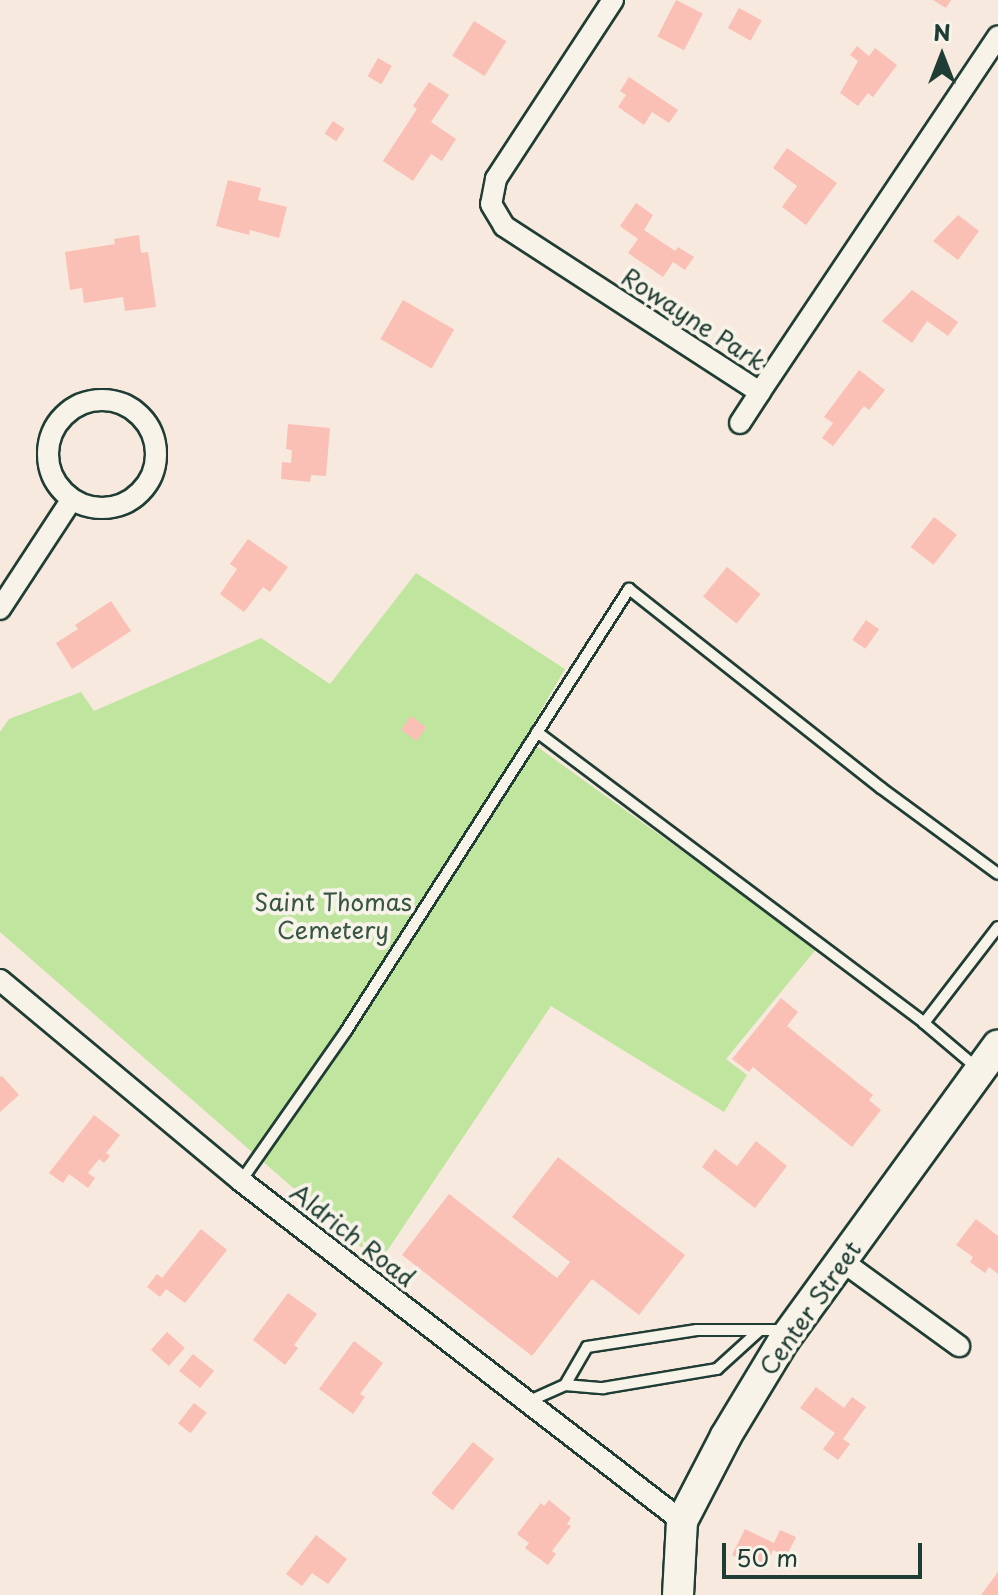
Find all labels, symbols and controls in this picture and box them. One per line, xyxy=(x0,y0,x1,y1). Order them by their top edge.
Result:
text: N xyxy=(933,15,951,48)
north arrow xyxy=(902,16,982,96)
street label: Rowayne Park xyxy=(616,262,772,376)
park label: Saint Thomas Cemetery xyxy=(254,888,412,944)
street label: Aldrich Road xyxy=(285,1178,421,1292)
street label: Center Street xyxy=(753,1235,867,1381)
scale bar xyxy=(726,1527,926,1577)
text: 50 m xyxy=(736,1539,798,1575)

